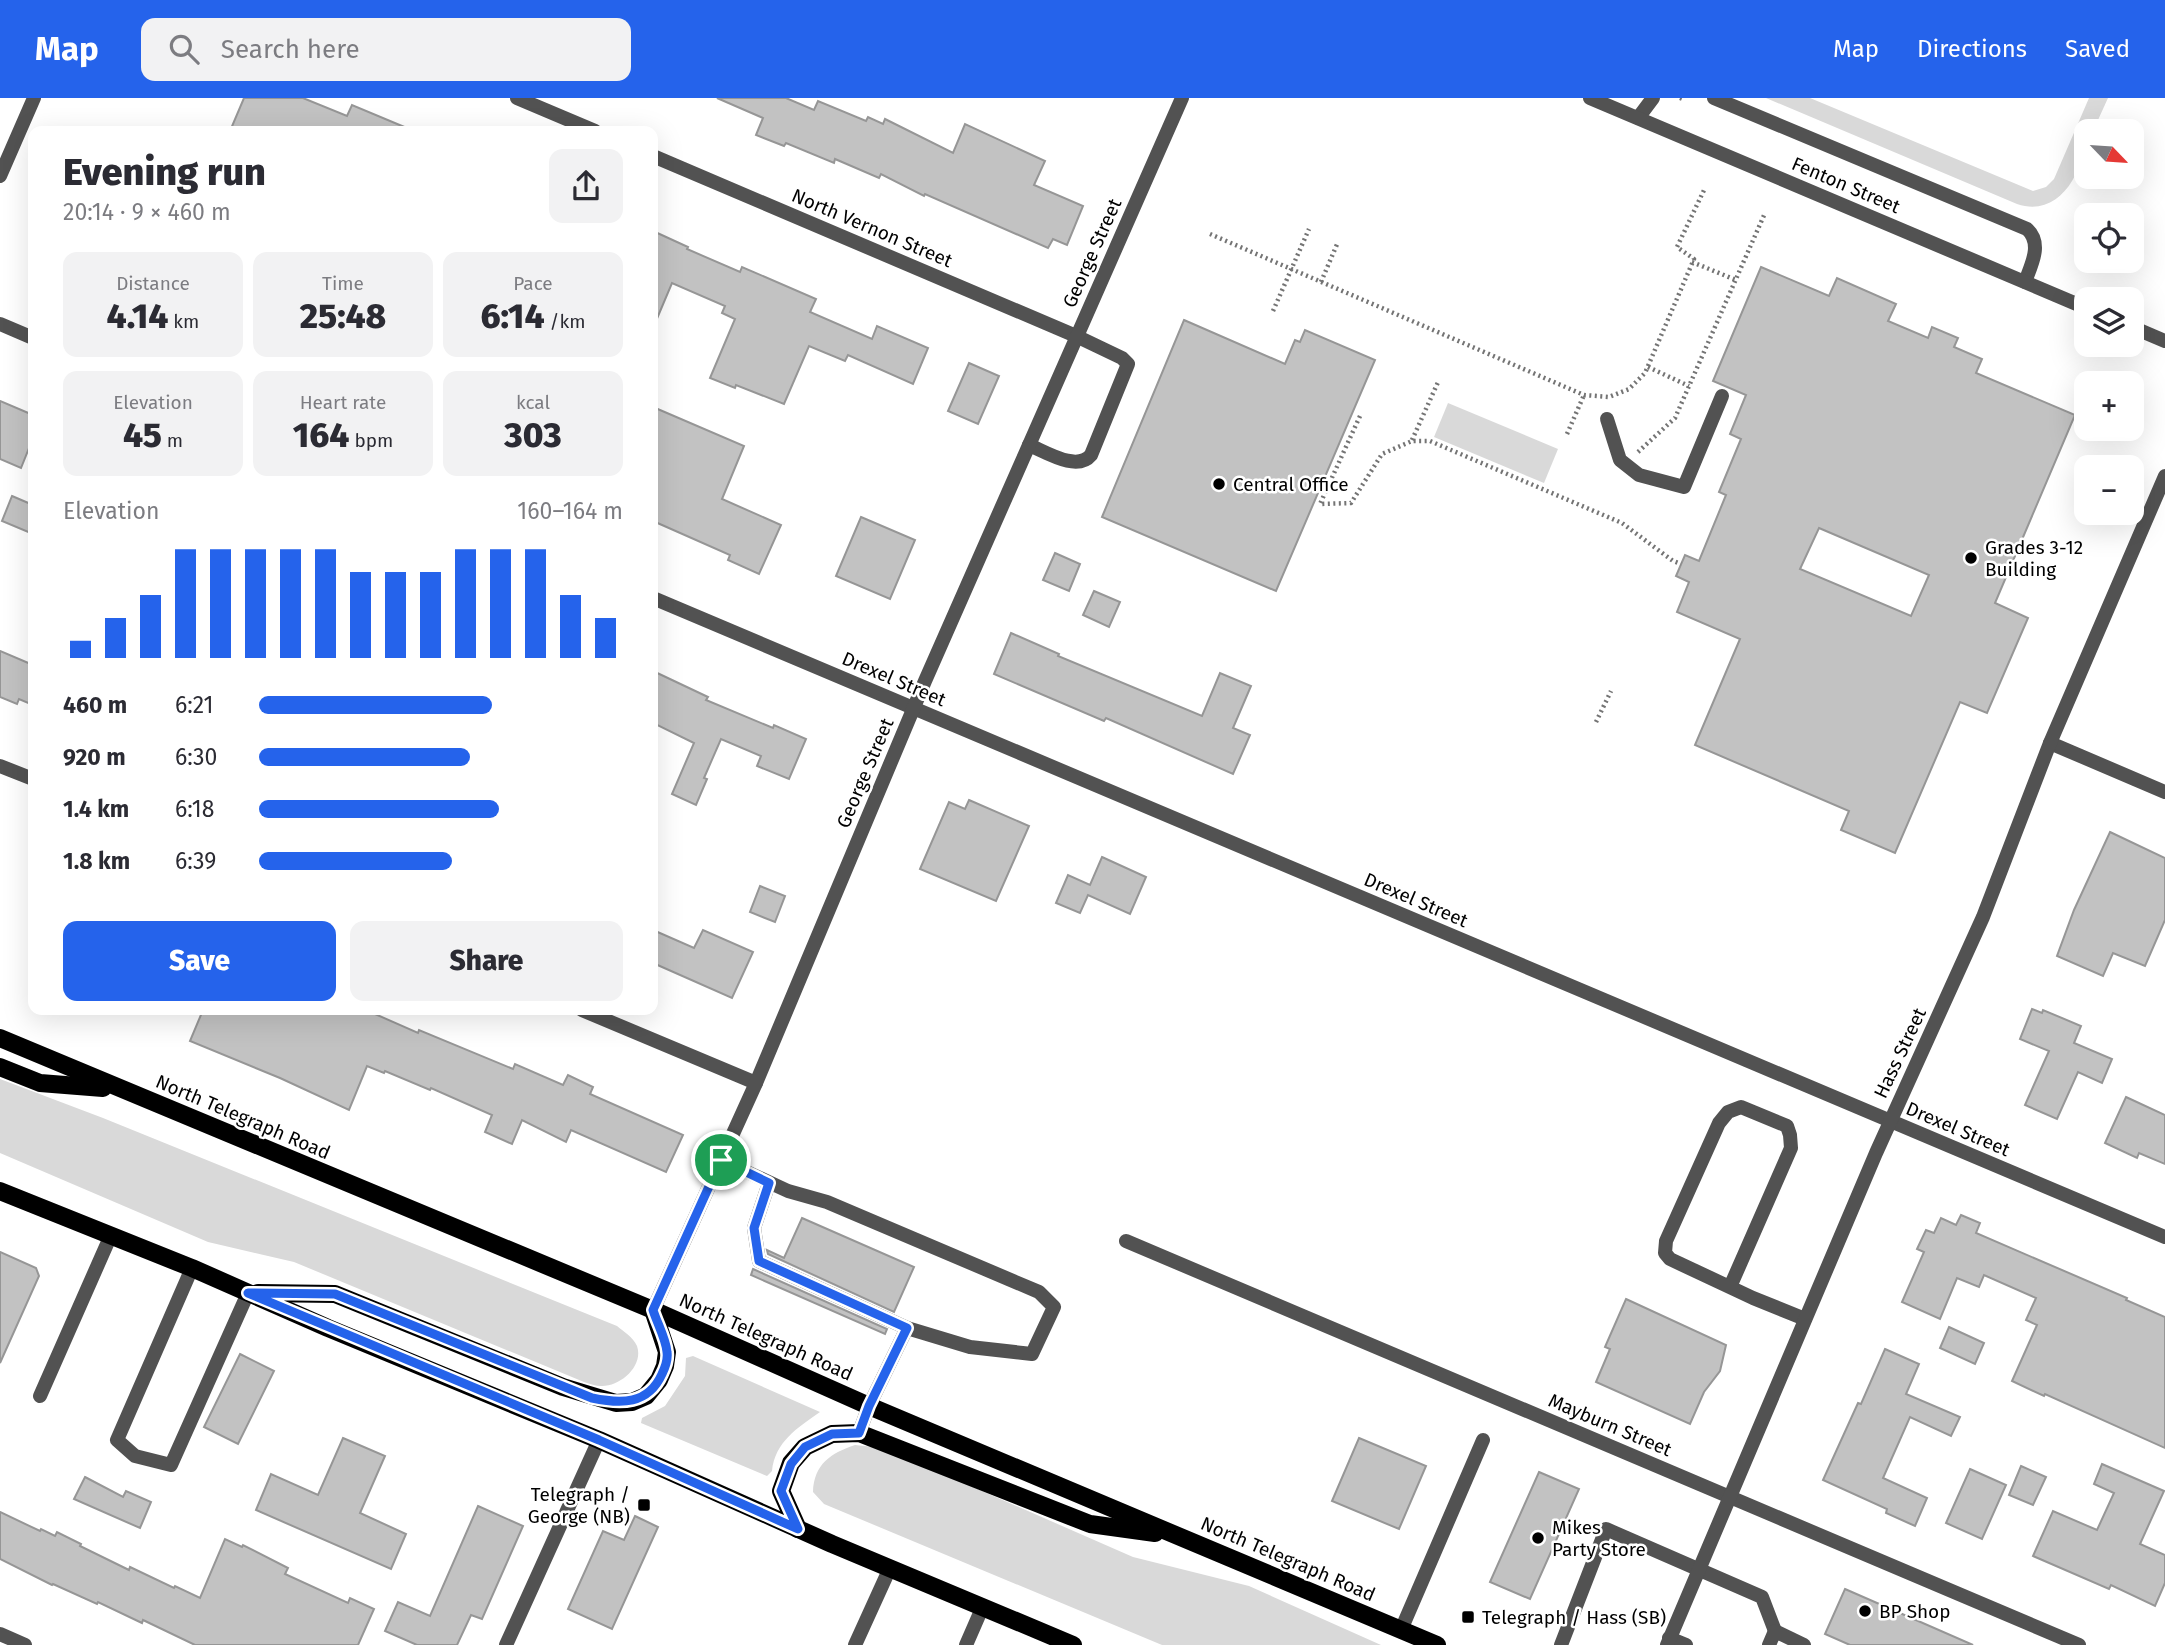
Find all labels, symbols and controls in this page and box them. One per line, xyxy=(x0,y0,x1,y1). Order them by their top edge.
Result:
search box xyxy=(141,18,631,81)
text: Map xyxy=(35,29,99,69)
icon: search xyxy=(165,30,203,68)
text: Search here xyxy=(221,34,360,65)
text: Map xyxy=(1833,35,1879,63)
text: Directions xyxy=(1917,35,2027,63)
text: Saved xyxy=(2065,35,2130,63)
north arrow xyxy=(2074,119,2144,189)
map controls xyxy=(2074,119,2144,525)
text: Evening run xyxy=(63,149,266,195)
button: share xyxy=(549,149,623,223)
street label: Fenton Street xyxy=(1788,152,1904,218)
street label: North Vernon Street xyxy=(788,184,956,272)
street label: George Street xyxy=(1058,195,1126,311)
text: 20:14 · 9 × 460 m xyxy=(63,198,231,226)
button: locate xyxy=(2074,203,2144,273)
text: Distance xyxy=(116,272,190,295)
text: Time xyxy=(322,272,364,295)
text: Pace xyxy=(513,272,553,295)
button: layers xyxy=(2074,287,2144,357)
text: 4.14 xyxy=(107,295,168,337)
text: 25:48 xyxy=(300,295,386,337)
text: 6:14 xyxy=(481,295,545,337)
text: km xyxy=(168,310,199,333)
text: /km xyxy=(545,310,585,333)
button: + xyxy=(2074,371,2144,441)
text: Elevation xyxy=(113,391,193,414)
text: Heart rate xyxy=(300,391,386,414)
text: kcal xyxy=(516,391,550,414)
text: 45 xyxy=(123,414,162,456)
text: 164 xyxy=(293,414,349,456)
text: 303 xyxy=(504,414,562,456)
text: m xyxy=(162,429,183,452)
text: bpm xyxy=(349,429,393,452)
button: − xyxy=(2074,455,2144,525)
place label: Central Office xyxy=(1233,473,1349,496)
marker: Central Office xyxy=(1211,476,1227,492)
text: Elevation xyxy=(63,497,159,525)
text: 160–164 m xyxy=(517,497,623,525)
place label: Grades 3-12 Building xyxy=(1985,536,2083,581)
marker: Grades 3-12 Building xyxy=(1963,550,1979,566)
street label: Drexel Street xyxy=(839,647,950,711)
text: 460 m xyxy=(63,691,127,719)
text: 6:21 xyxy=(175,691,214,719)
street label: George Street xyxy=(832,715,898,831)
text: 920 m xyxy=(63,743,126,771)
text: 6:30 xyxy=(175,743,217,771)
text: 1.4 km xyxy=(63,795,129,823)
text: 6:18 xyxy=(175,795,215,823)
text: 1.8 km xyxy=(63,847,130,875)
text: 6:39 xyxy=(175,847,216,875)
street label: Drexel Street xyxy=(1361,868,1472,932)
button: Save xyxy=(63,921,336,1001)
button: Share xyxy=(350,921,623,1001)
street label: Hass Street xyxy=(1869,1004,1931,1102)
street label: North Telegraph Road xyxy=(152,1070,334,1164)
street label: Drexel Street xyxy=(1903,1097,2014,1161)
pin xyxy=(691,1130,751,1190)
icon: arrive xyxy=(702,1141,740,1179)
street label: North Telegraph Road xyxy=(676,1288,856,1386)
street label: Mayburn Street xyxy=(1545,1389,1675,1461)
place label: Telegraph / George (NB) xyxy=(528,1483,630,1528)
marker: Telegraph / George (NB) xyxy=(636,1497,652,1513)
street label: North Telegraph Road xyxy=(1197,1512,1379,1606)
place label: Mikes Party Store xyxy=(1552,1516,1646,1561)
marker: Mikes Party Store xyxy=(1530,1530,1546,1546)
place label: BP Shop xyxy=(1879,1600,1951,1623)
marker: BP Shop xyxy=(1857,1603,1873,1619)
place label: Telegraph / Hass (SB) xyxy=(1482,1606,1666,1629)
marker: Telegraph / Hass (SB) xyxy=(1460,1609,1476,1625)

